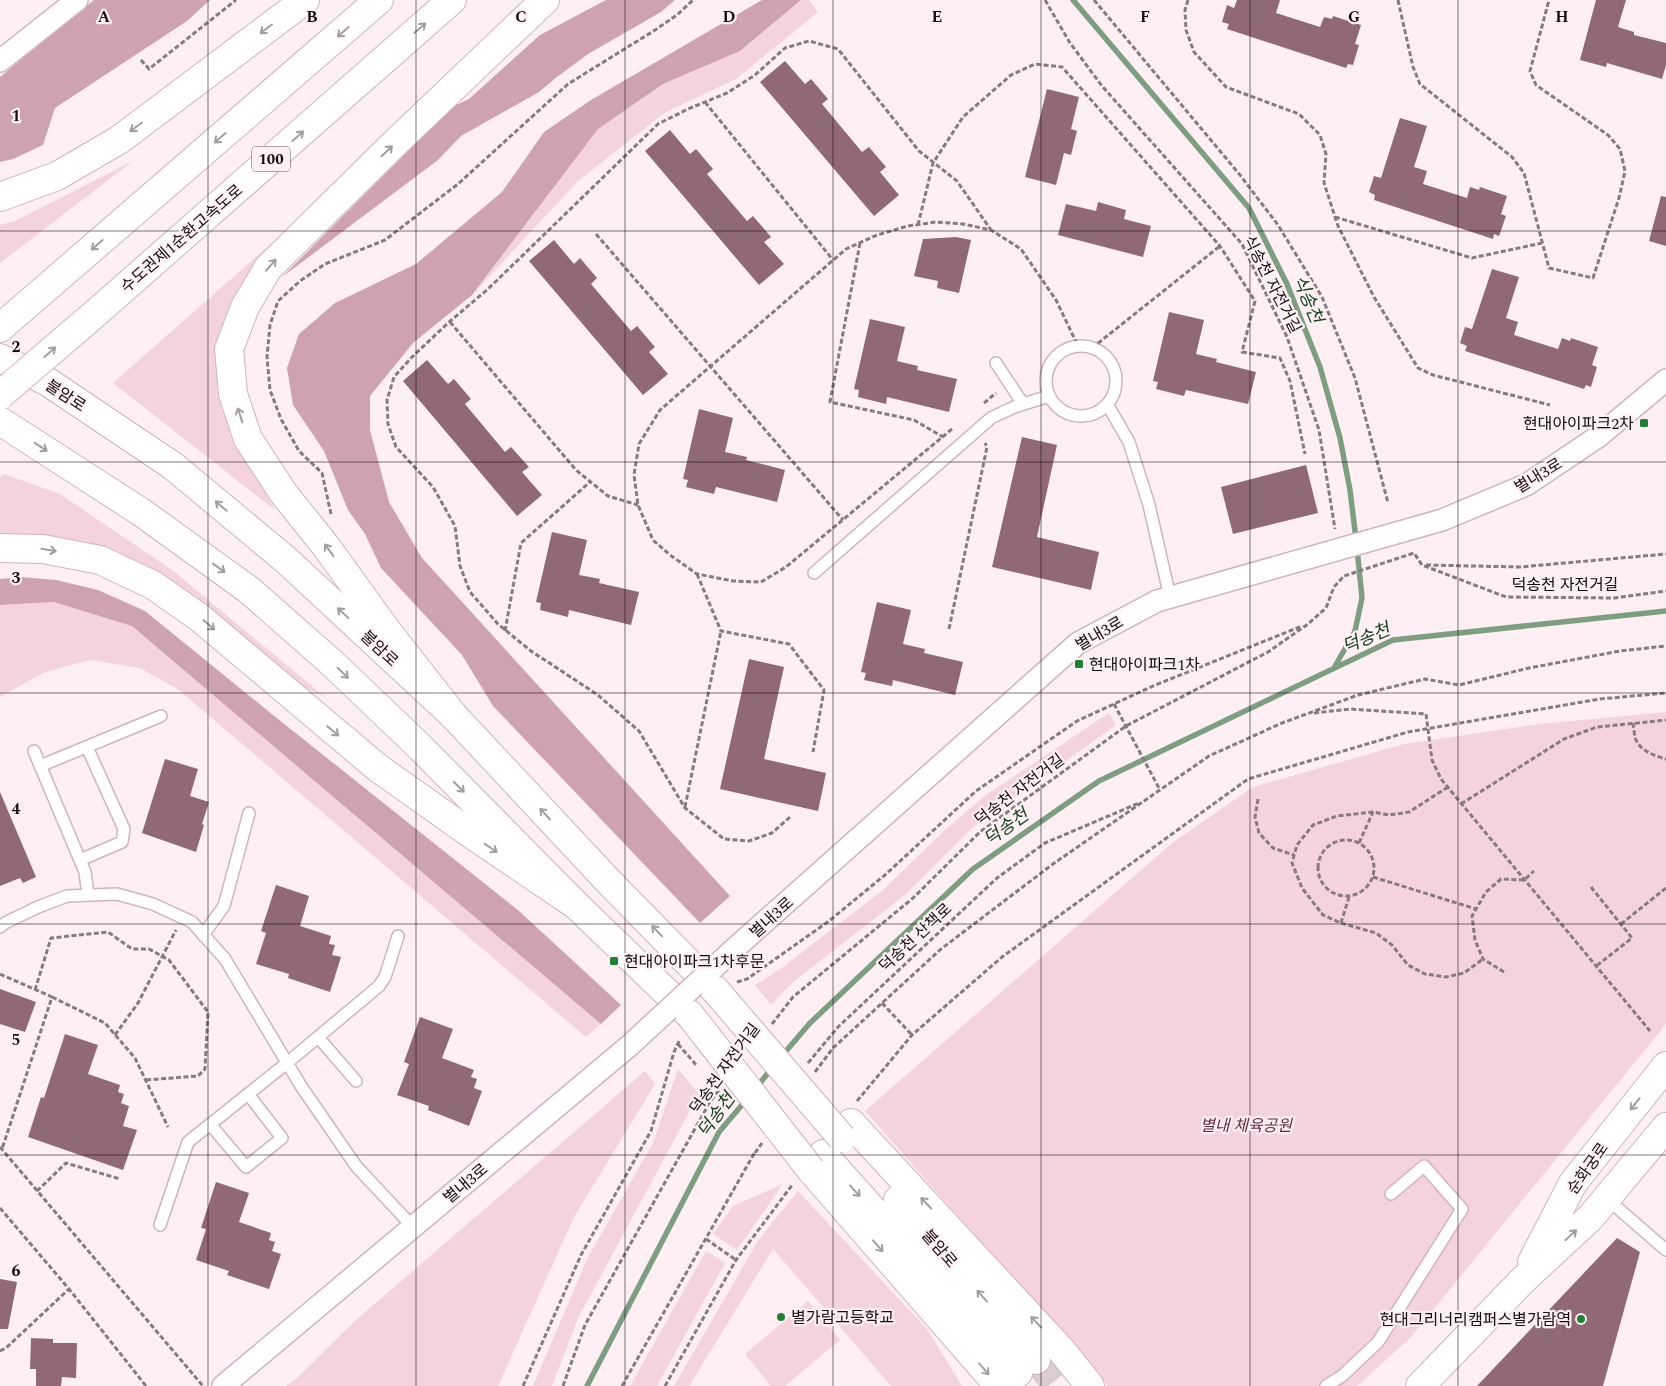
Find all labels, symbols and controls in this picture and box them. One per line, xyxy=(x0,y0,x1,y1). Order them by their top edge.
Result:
text: A xyxy=(98,5,111,29)
text: B xyxy=(306,5,318,29)
text: C xyxy=(515,5,527,29)
text: D xyxy=(723,5,736,29)
text: E xyxy=(932,5,942,29)
text: F xyxy=(1140,5,1150,29)
text: G xyxy=(1348,5,1360,29)
text: H xyxy=(1555,5,1569,29)
one-way arrow xyxy=(413,23,426,34)
one-way arrow xyxy=(259,24,273,34)
one-way arrow xyxy=(336,26,349,38)
text: 1 xyxy=(12,104,20,128)
one-way arrow xyxy=(129,122,143,132)
one-way arrow xyxy=(291,130,304,141)
one-way arrow xyxy=(213,133,226,144)
one-way arrow xyxy=(380,145,393,157)
road number: 100 xyxy=(252,146,290,172)
street label: 수도권제1순환고속도로 xyxy=(115,179,248,299)
street label: 식송천 자전거길 xyxy=(1237,231,1307,338)
one-way arrow xyxy=(90,239,103,250)
one-way arrow xyxy=(266,259,277,272)
water label: 식송천 xyxy=(1285,271,1331,330)
text: 2 xyxy=(12,335,21,359)
one-way arrow xyxy=(44,346,57,358)
street label: 불암로 xyxy=(40,374,91,418)
one-way arrow xyxy=(235,408,244,424)
place label: 현대아이파크2차 xyxy=(1523,412,1634,436)
marker: 현대아이파크2차 xyxy=(1638,417,1650,429)
one-way arrow xyxy=(34,442,48,453)
street label: 별내3로 xyxy=(1510,452,1567,500)
one-way arrow xyxy=(215,501,228,512)
one-way arrow xyxy=(323,544,334,557)
one-way arrow xyxy=(40,545,56,555)
one-way arrow xyxy=(212,563,226,573)
text: 3 xyxy=(12,566,21,590)
street label: 덕송천 자전거길 xyxy=(1511,573,1619,597)
one-way arrow xyxy=(336,608,349,619)
street label: 별내3로 xyxy=(1071,610,1128,657)
water label: 덕송천 xyxy=(1338,615,1397,661)
one-way arrow xyxy=(202,620,215,631)
street label: 불암로 xyxy=(355,625,404,673)
place label: 현대아이파크1차 xyxy=(1089,653,1200,677)
marker: 현대아이파크1차 xyxy=(1073,658,1085,670)
one-way arrow xyxy=(337,667,349,679)
one-way arrow xyxy=(326,725,339,736)
street label: 덕송천 자전거길 xyxy=(970,749,1068,829)
one-way arrow xyxy=(453,780,465,793)
text: 4 xyxy=(12,797,21,821)
water label: 덕송천 xyxy=(979,804,1033,850)
one-way arrow xyxy=(539,808,551,820)
one-way arrow xyxy=(484,843,498,853)
street label: 별내3로 xyxy=(744,891,799,944)
street label: 덕송천 산책로 xyxy=(874,897,958,978)
one-way arrow xyxy=(652,926,664,938)
place label: 현대아이파크1차후문 xyxy=(624,950,765,974)
marker: 현대아이파크1차후문 xyxy=(608,955,620,967)
street label: 덕송천 자전거길 xyxy=(685,1019,763,1117)
text: 5 xyxy=(12,1028,20,1052)
water label: 덕송천 xyxy=(693,1089,739,1141)
one-way arrow xyxy=(1630,1097,1641,1110)
park label: 별내 체육공원 xyxy=(1200,1114,1293,1138)
street label: 순화궁로 xyxy=(1561,1137,1615,1200)
street label: 별내3로 xyxy=(438,1158,494,1210)
one-way arrow xyxy=(850,1184,861,1197)
one-way arrow xyxy=(920,1196,931,1209)
street label: 불암로 xyxy=(916,1224,963,1273)
one-way arrow xyxy=(1565,1229,1578,1241)
one-way arrow xyxy=(872,1239,883,1252)
text: 6 xyxy=(12,1259,21,1283)
one-way arrow xyxy=(976,1290,987,1303)
place label: 별가람고등학교 xyxy=(791,1306,894,1330)
place label: 현대그리너리캠퍼스별가람역 xyxy=(1380,1308,1571,1332)
marker: 별가람고등학교 xyxy=(775,1311,787,1323)
marker: 현대그리너리캠퍼스별가람역 xyxy=(1575,1313,1587,1325)
one-way arrow xyxy=(1030,1316,1042,1329)
one-way arrow xyxy=(979,1362,990,1375)

